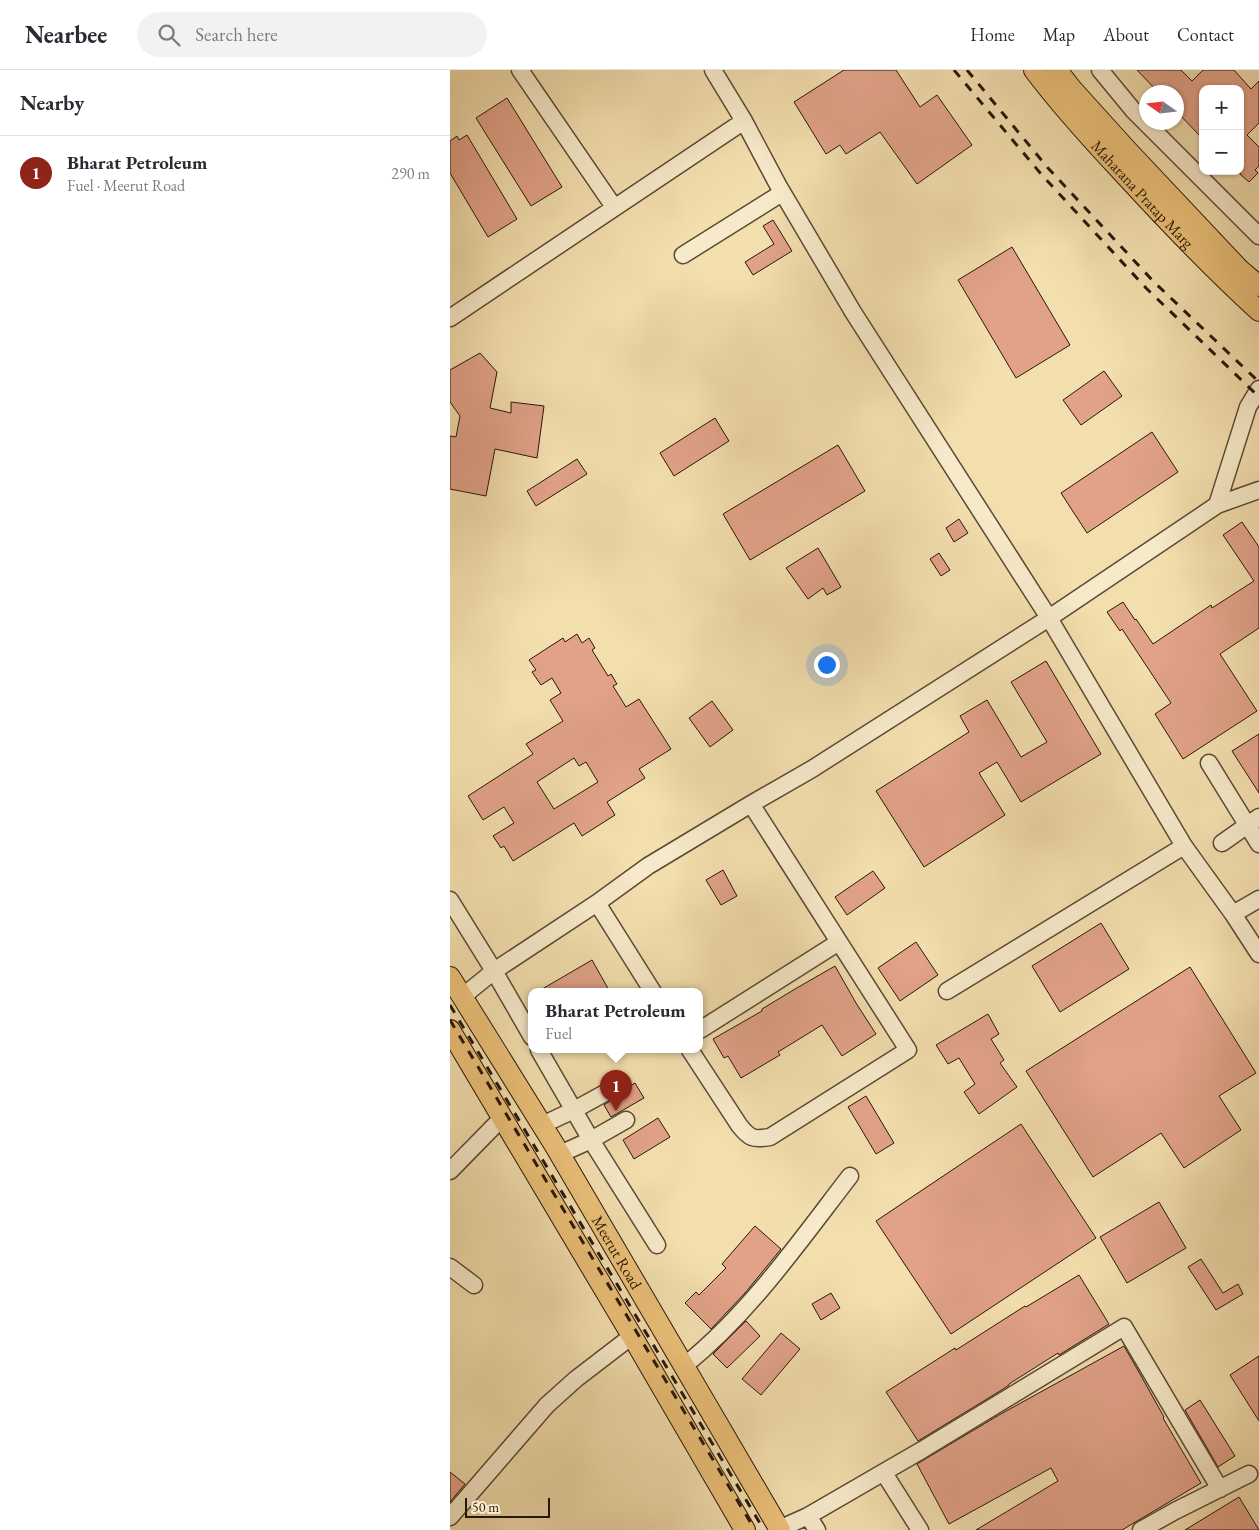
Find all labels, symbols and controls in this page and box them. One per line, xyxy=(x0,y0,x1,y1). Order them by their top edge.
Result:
search box xyxy=(137,12,487,57)
text: Nearbee xyxy=(25,19,107,50)
icon: search xyxy=(155,21,183,49)
text: Search here xyxy=(195,22,278,47)
text: Home xyxy=(970,23,1015,46)
text: Map xyxy=(1043,23,1075,46)
text: About xyxy=(1103,23,1149,46)
text: Contact xyxy=(1177,23,1234,46)
north arrow xyxy=(1139,85,1184,130)
map controls xyxy=(1199,85,1244,175)
button: + xyxy=(1199,85,1244,130)
text: Nearby xyxy=(20,89,84,116)
button: − xyxy=(1199,130,1244,175)
street label: Maharana Pratap Marg xyxy=(1086,136,1199,254)
text: Bharat Petroleum xyxy=(67,150,207,175)
text: 1 xyxy=(32,163,40,184)
text: 290 m xyxy=(391,163,430,184)
text: Fuel · Meerut Road xyxy=(67,175,185,196)
your location xyxy=(814,652,840,678)
popup xyxy=(528,988,703,1053)
text: Bharat Petroleum xyxy=(545,998,686,1023)
text: Fuel xyxy=(545,1023,572,1044)
pin: 1 xyxy=(600,1070,632,1111)
street label: Meerut Road xyxy=(587,1212,647,1294)
scale bar xyxy=(465,1495,550,1518)
text: 50 m xyxy=(472,1498,499,1516)

